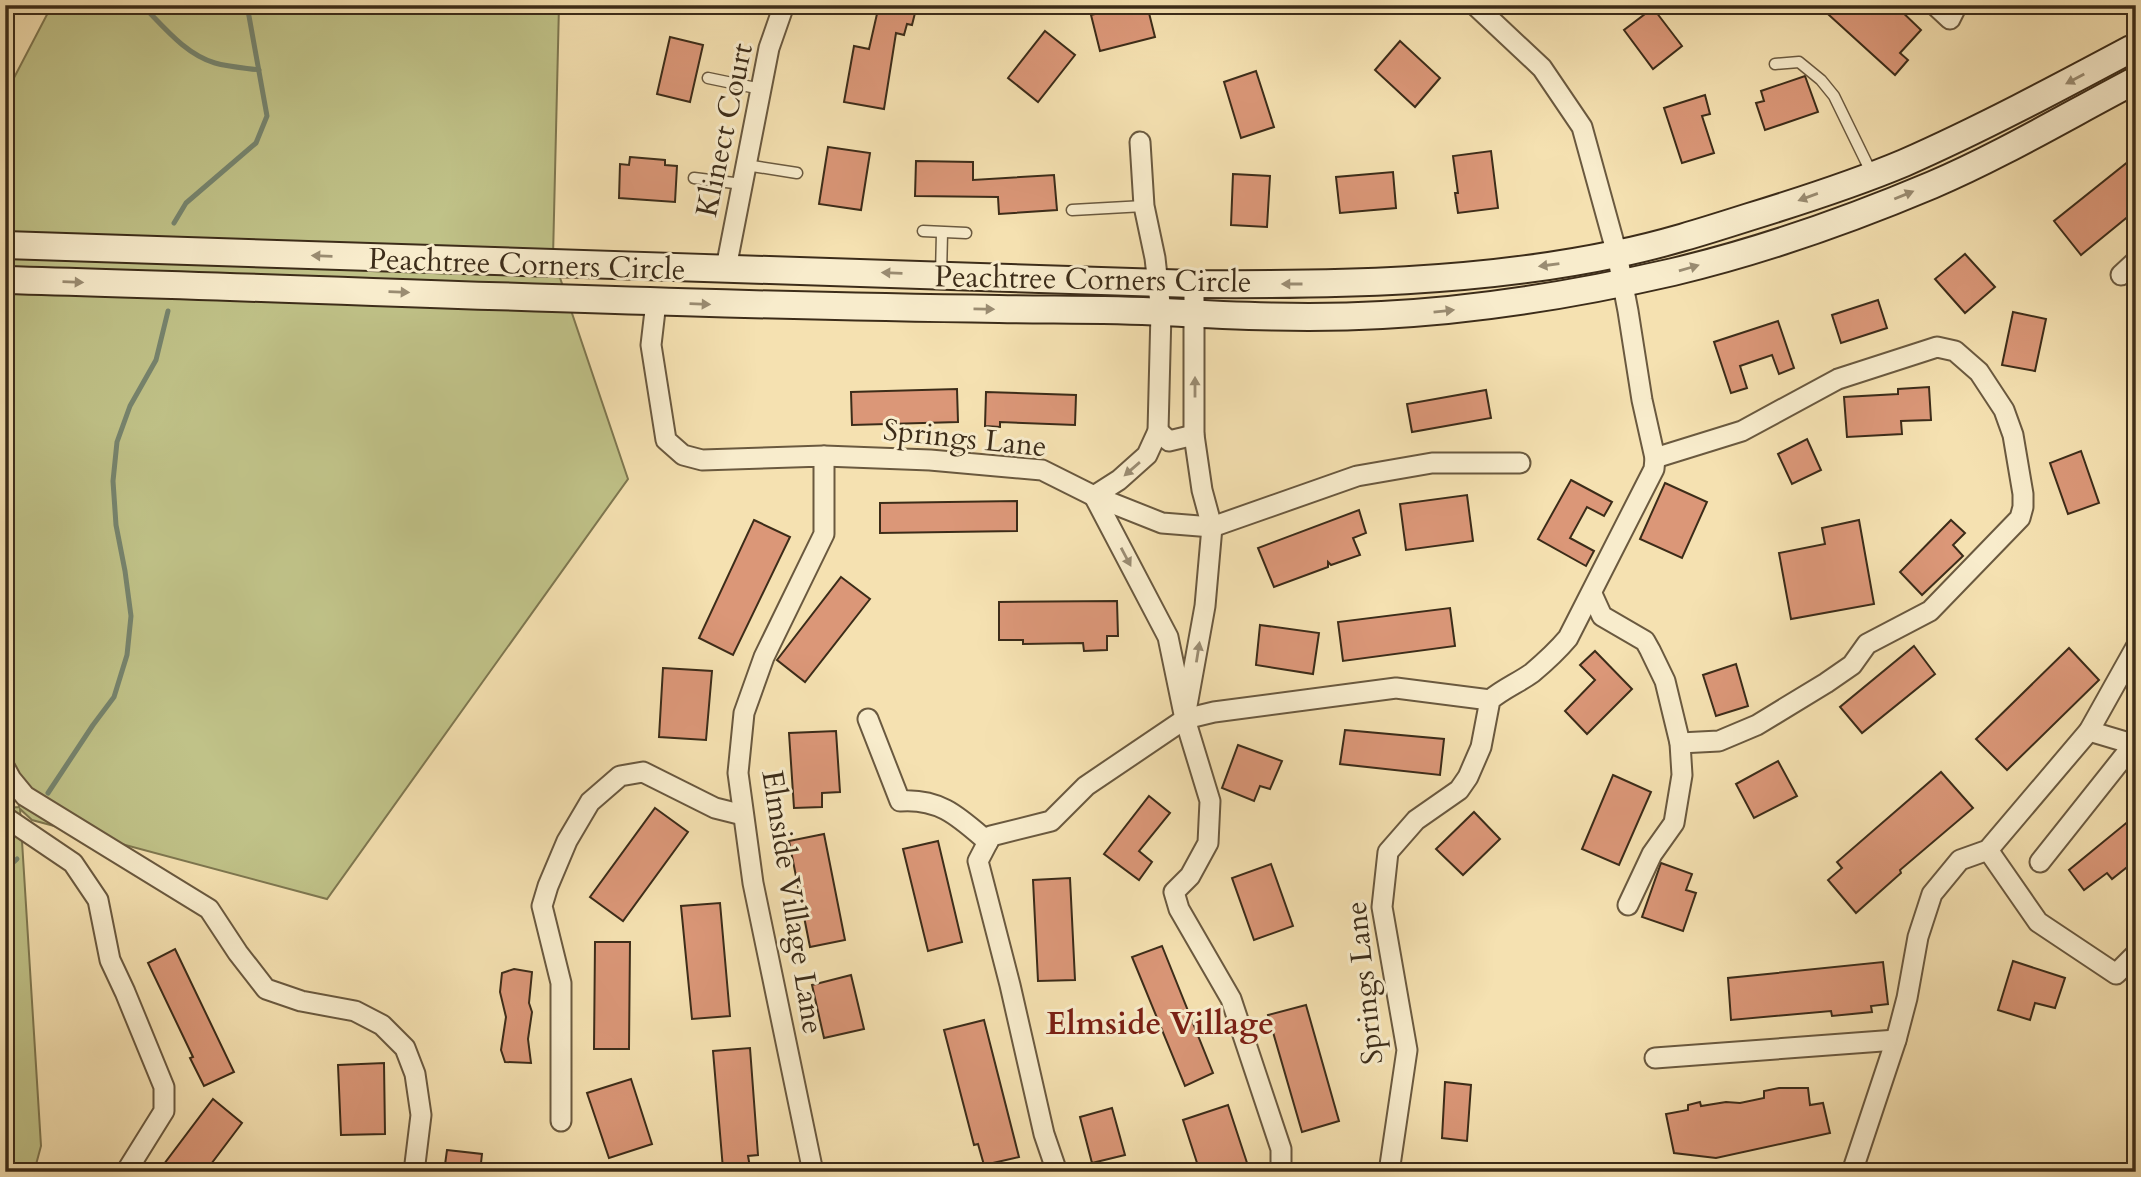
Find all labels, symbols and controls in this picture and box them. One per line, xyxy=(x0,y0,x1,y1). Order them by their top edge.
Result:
street label: Klinect Court xyxy=(686,39,763,221)
one-way arrow xyxy=(2065,73,2085,85)
one-way arrow xyxy=(1894,190,1915,201)
one-way arrow xyxy=(1798,192,1819,203)
street label: Peachtree Corners Circle xyxy=(368,238,686,291)
one-way arrow xyxy=(311,250,333,261)
street label: Peachtree Corners Circle xyxy=(934,256,1252,303)
one-way arrow xyxy=(1538,260,1560,271)
one-way arrow xyxy=(1678,262,1699,272)
one-way arrow xyxy=(881,268,903,279)
one-way arrow xyxy=(63,276,85,287)
one-way arrow xyxy=(1281,278,1303,290)
one-way arrow xyxy=(388,286,410,297)
one-way arrow xyxy=(689,298,711,309)
one-way arrow xyxy=(973,303,995,315)
one-way arrow xyxy=(1433,305,1455,316)
one-way arrow xyxy=(1189,376,1201,398)
street label: Springs Lane xyxy=(881,410,1049,467)
one-way arrow xyxy=(1123,461,1140,476)
one-way arrow xyxy=(1120,547,1131,567)
one-way arrow xyxy=(1193,641,1204,663)
street label: Elmside Village Lane xyxy=(751,767,834,1037)
street label: Springs Lane xyxy=(1336,899,1393,1067)
district label: Elmside Village xyxy=(1046,1002,1274,1046)

